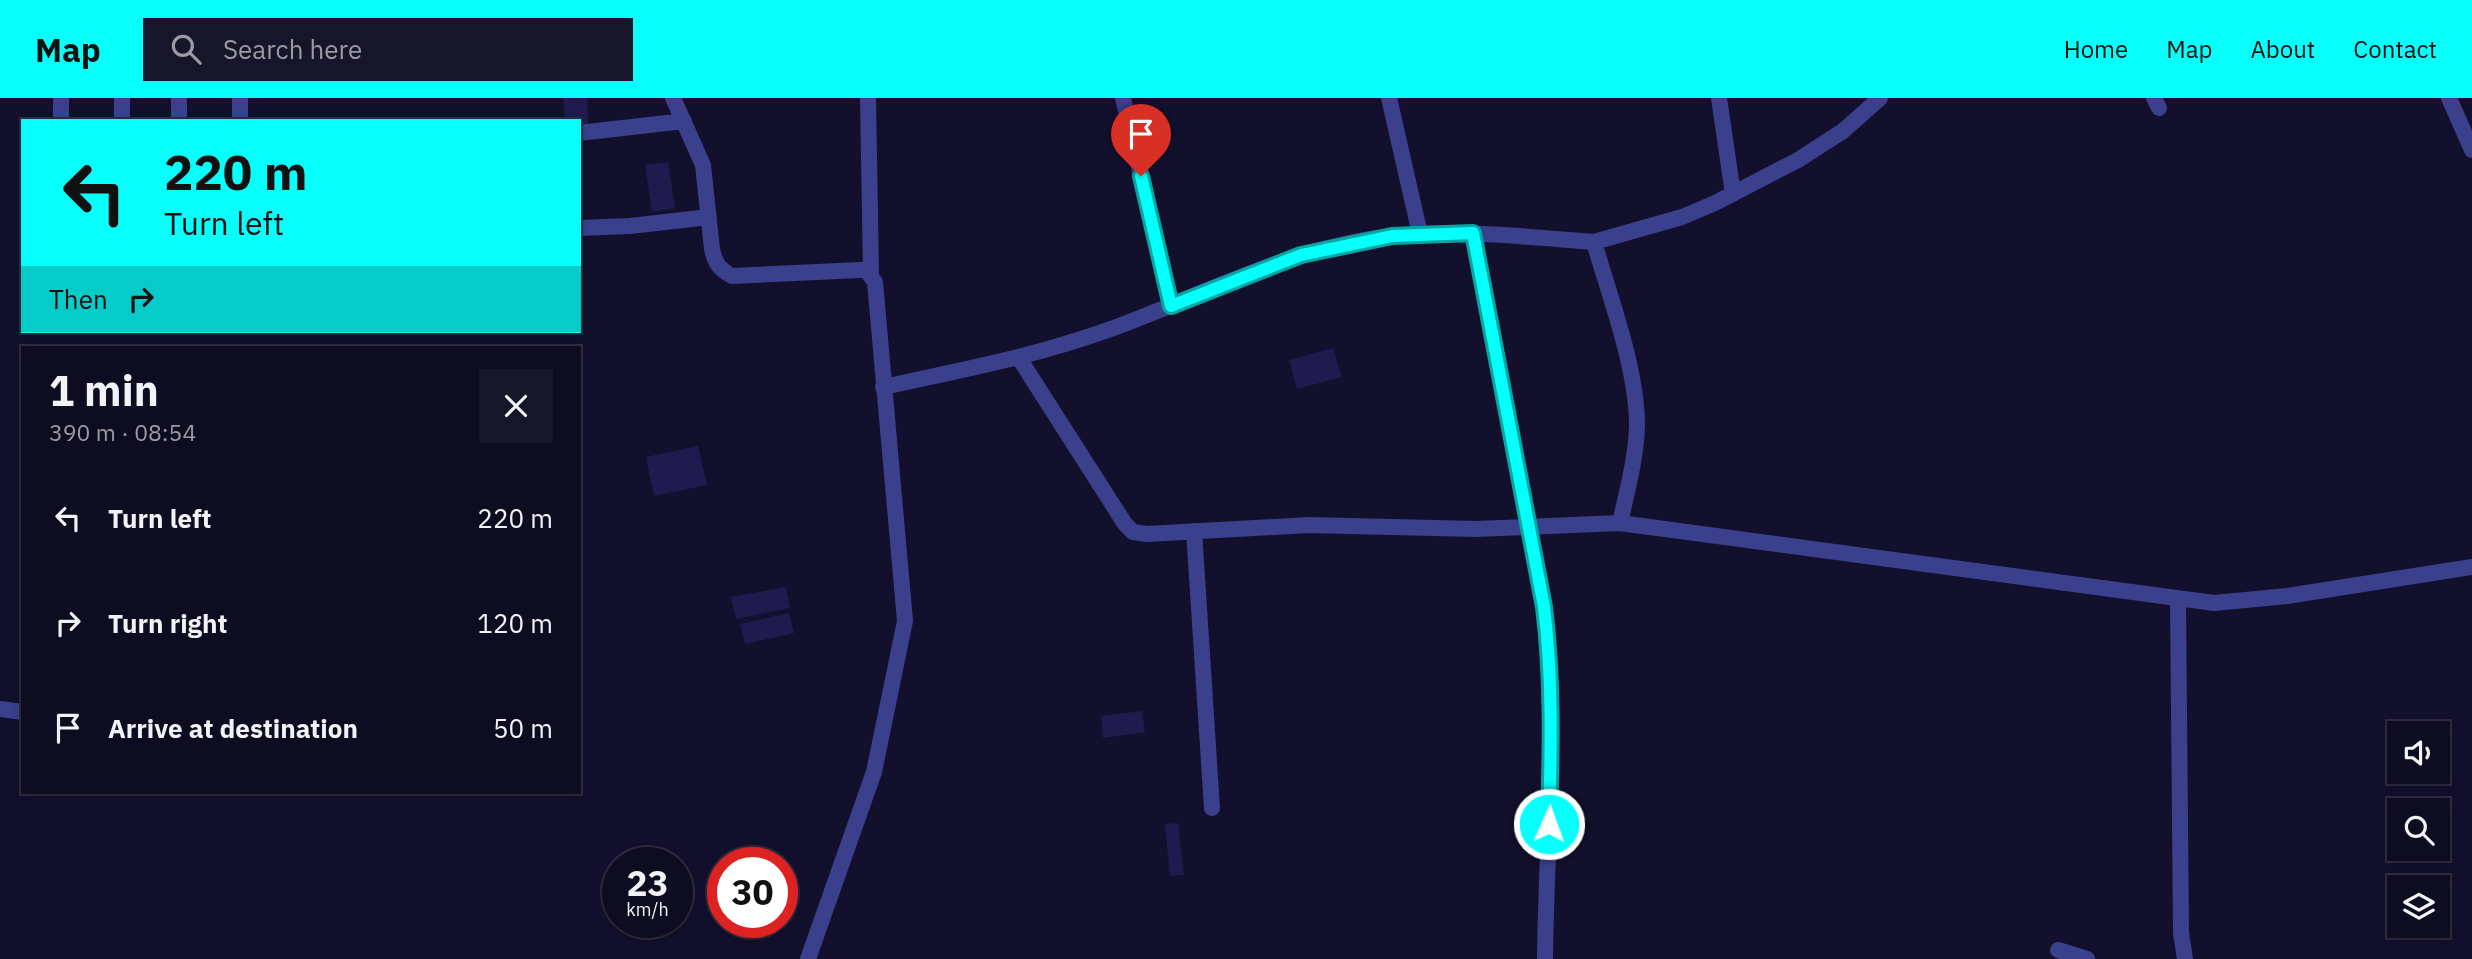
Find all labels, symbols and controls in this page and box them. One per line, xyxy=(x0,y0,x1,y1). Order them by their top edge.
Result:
search box xyxy=(143,18,633,81)
text: Map xyxy=(35,28,101,71)
icon: search xyxy=(167,30,205,68)
text: Search here xyxy=(223,32,362,66)
text: Home xyxy=(2064,33,2128,65)
text: Map xyxy=(2166,33,2212,65)
text: About xyxy=(2250,33,2315,65)
text: Contact xyxy=(2353,33,2437,65)
pin xyxy=(1111,104,1171,176)
icon: arrive xyxy=(1122,115,1160,153)
text: 220 m xyxy=(164,140,308,203)
icon: left xyxy=(49,147,140,238)
text: Turn left xyxy=(164,202,284,244)
icon: right xyxy=(122,280,160,318)
text: Then xyxy=(49,282,108,316)
text: 1 min xyxy=(49,363,159,418)
button: close xyxy=(479,369,553,443)
text: 390 m · 08:54 xyxy=(49,417,196,447)
icon: left xyxy=(49,499,87,537)
text: Turn left xyxy=(108,501,211,535)
text: 220 m xyxy=(477,501,553,535)
icon: right xyxy=(49,604,87,642)
text: Turn right xyxy=(108,606,227,640)
text: 120 m xyxy=(477,606,553,640)
icon: arrive xyxy=(49,709,87,747)
text: Arrive at destination xyxy=(108,711,358,745)
text: 50 m xyxy=(493,711,553,745)
map controls xyxy=(2387,721,2450,938)
button: sound xyxy=(2387,721,2450,784)
position arrow xyxy=(1512,787,1586,861)
button: search xyxy=(2387,798,2450,861)
speed limit sign: 30 xyxy=(707,847,798,938)
text: 23 xyxy=(626,860,669,906)
button: layers xyxy=(2387,875,2450,938)
text: km/h xyxy=(626,898,669,921)

